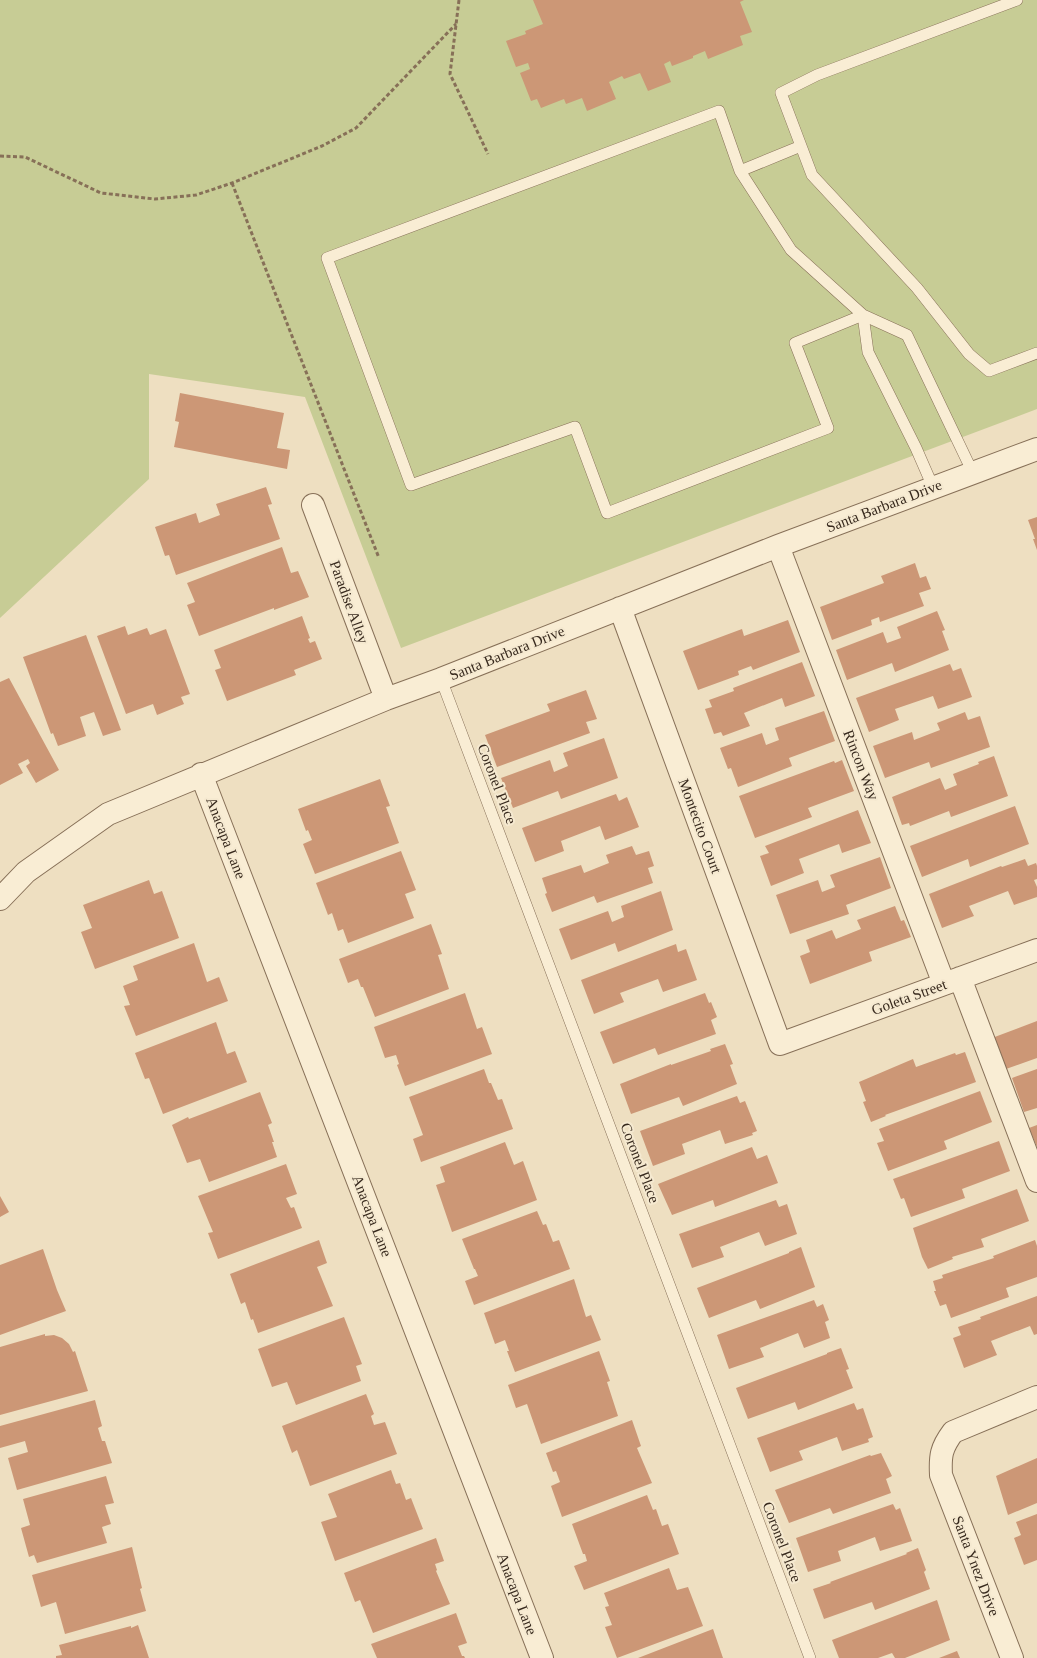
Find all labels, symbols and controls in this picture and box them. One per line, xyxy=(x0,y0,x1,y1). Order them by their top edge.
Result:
street label: Santa Barbara Drive xyxy=(824,476,944,535)
street label: Paradise Alley xyxy=(327,558,372,646)
street label: Santa Barbara Drive xyxy=(447,623,567,683)
street label: Rincon Way xyxy=(840,728,882,803)
street label: Coronel Place xyxy=(474,742,520,827)
street label: Montecito Court xyxy=(675,776,725,876)
street label: Anacapa Lane xyxy=(203,795,249,881)
street label: Goleta Street xyxy=(869,976,949,1018)
street label: Coronel Place xyxy=(617,1121,663,1206)
street label: Anacapa Lane xyxy=(349,1173,395,1259)
street label: Coronel Place xyxy=(759,1500,805,1585)
street label: Santa Ynez Drive xyxy=(950,1514,1003,1619)
street label: Anacapa Lane xyxy=(494,1551,540,1637)

